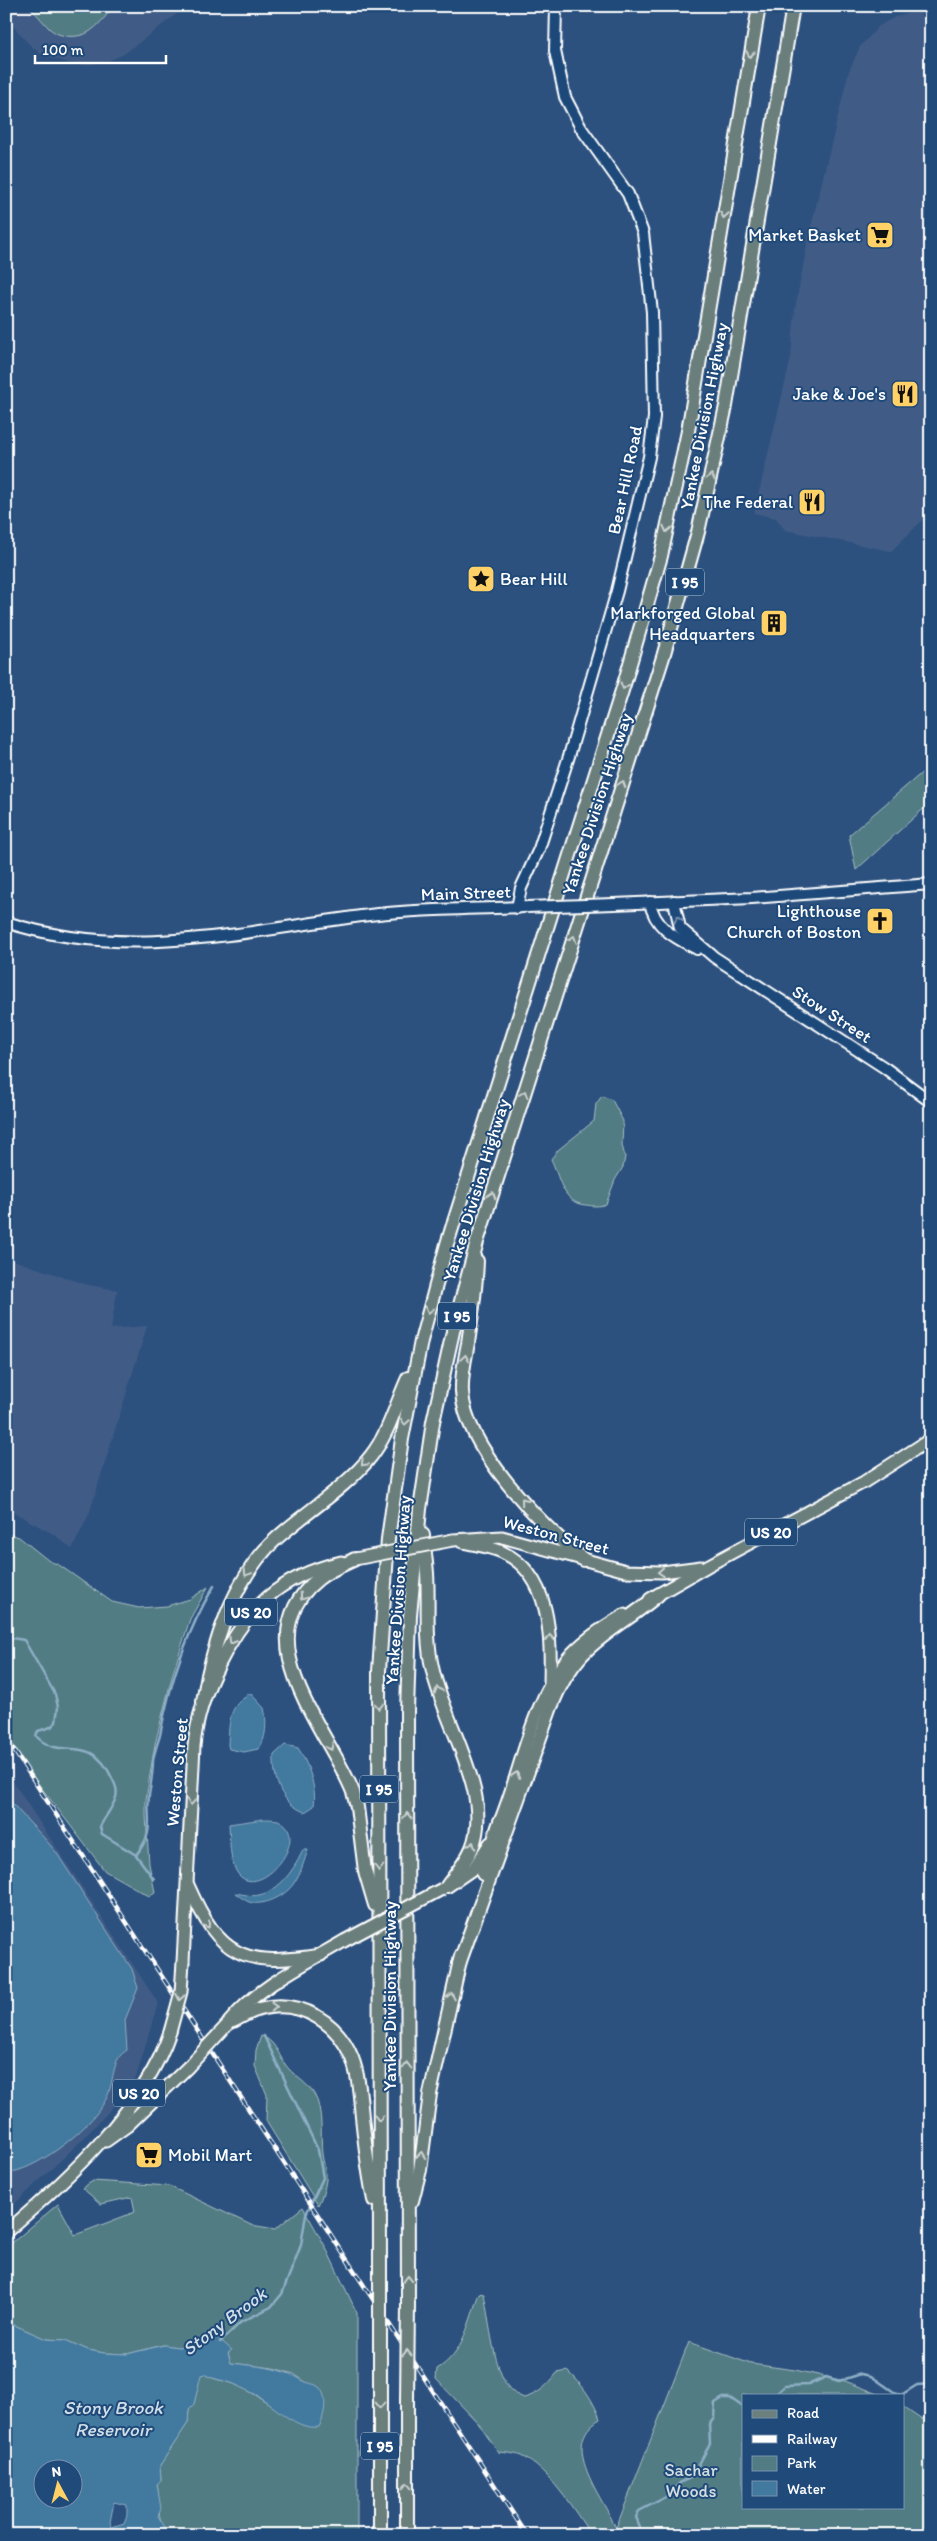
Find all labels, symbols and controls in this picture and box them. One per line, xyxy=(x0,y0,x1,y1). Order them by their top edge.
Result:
scale bar xyxy=(35,32,166,64)
text: 100 m xyxy=(42,41,84,59)
one-way arrow xyxy=(746,50,756,59)
one-way arrow xyxy=(719,210,729,219)
supermarket icon: Market Basket xyxy=(865,220,895,250)
place label: Market Basket xyxy=(748,224,861,246)
street label: Yankee Division Highway xyxy=(675,320,733,511)
restaurant icon: Jake & Joe's xyxy=(890,379,920,409)
place label: Jake & Joe's xyxy=(793,383,886,405)
street label: Bear Hill Road xyxy=(603,424,647,536)
one-way arrow xyxy=(705,472,716,481)
restaurant icon: The Federal xyxy=(797,487,827,517)
place label: The Federal xyxy=(703,491,793,513)
one-way arrow xyxy=(662,525,673,534)
place icon: Bear Hill xyxy=(466,564,496,594)
place label: Bear Hill xyxy=(500,568,567,590)
road number: I 95 xyxy=(666,568,704,596)
place label: Markforged Global Headquarters xyxy=(610,602,755,645)
building icon: Markforged Global Headquarters xyxy=(759,608,789,638)
one-way arrow xyxy=(620,681,630,690)
street label: Yankee Division Highway xyxy=(557,710,637,898)
one-way arrow xyxy=(617,780,627,789)
street label: Main Street xyxy=(420,880,512,906)
place label: Lighthouse Church of Boston xyxy=(726,900,861,943)
church icon: Lighthouse Church of Boston xyxy=(865,906,895,936)
one-way arrow xyxy=(673,916,683,924)
one-way arrow xyxy=(567,935,577,943)
street label: Stow Street xyxy=(788,980,876,1048)
one-way arrow xyxy=(518,1090,528,1098)
street label: Yankee Division Highway xyxy=(438,1095,514,1284)
one-way arrow xyxy=(486,1192,496,1200)
road number: I 95 xyxy=(438,1302,476,1330)
one-way arrow xyxy=(424,1305,435,1314)
one-way arrow xyxy=(460,1354,470,1363)
one-way arrow xyxy=(400,1418,410,1427)
one-way arrow xyxy=(361,1457,370,1466)
street label: Yankee Division Highway xyxy=(380,1494,416,1686)
one-way arrow xyxy=(521,1498,530,1507)
street label: Weston Street xyxy=(500,1510,612,1560)
road number: US 20 xyxy=(745,1518,797,1545)
one-way arrow xyxy=(656,1566,664,1577)
one-way arrow xyxy=(243,1568,253,1577)
one-way arrow xyxy=(300,1591,309,1601)
road number: US 20 xyxy=(225,1598,277,1625)
one-way arrow xyxy=(544,1634,555,1642)
one-way arrow xyxy=(228,1635,238,1644)
one-way arrow xyxy=(434,1686,444,1695)
one-way arrow xyxy=(374,1702,384,1710)
street label: Weston Street xyxy=(161,1716,193,1827)
one-way arrow xyxy=(324,1741,334,1750)
one-way arrow xyxy=(510,1772,520,1780)
road number: I 95 xyxy=(360,1776,398,1802)
one-way arrow xyxy=(185,1798,196,1806)
one-way arrow xyxy=(402,1812,412,1820)
one-way arrow xyxy=(466,1841,476,1850)
one-way arrow xyxy=(374,1864,384,1872)
street label: Yankee Division Highway xyxy=(379,1901,401,2091)
one-way arrow xyxy=(201,1919,210,1929)
one-way arrow xyxy=(446,1991,456,2000)
one-way arrow xyxy=(175,1993,185,2002)
one-way arrow xyxy=(271,2001,279,2012)
one-way arrow xyxy=(402,2062,412,2070)
road number: US 20 xyxy=(113,2080,165,2106)
one-way arrow xyxy=(374,2114,384,2122)
supermarket icon: Mobil Mart xyxy=(134,2140,164,2170)
place label: Mobil Mart xyxy=(168,2144,252,2166)
one-way arrow xyxy=(416,2151,427,2159)
one-way arrow xyxy=(403,2274,413,2282)
water label: Stony Brook xyxy=(178,2281,272,2361)
one-way arrow xyxy=(402,2348,413,2356)
legend xyxy=(742,2394,904,2508)
water label: Stony Brook Reservoir xyxy=(63,2396,164,2441)
one-way arrow xyxy=(375,2402,385,2410)
text: Road xyxy=(787,2404,820,2422)
text: Railway xyxy=(787,2430,837,2448)
road number: I 95 xyxy=(361,2432,399,2460)
text: Park xyxy=(787,2454,817,2472)
north arrow xyxy=(32,2458,82,2508)
park label: Sachar Woods xyxy=(664,2459,718,2502)
text: N xyxy=(51,2463,62,2481)
text: Water xyxy=(787,2480,826,2498)
one-way arrow xyxy=(402,2482,412,2490)

